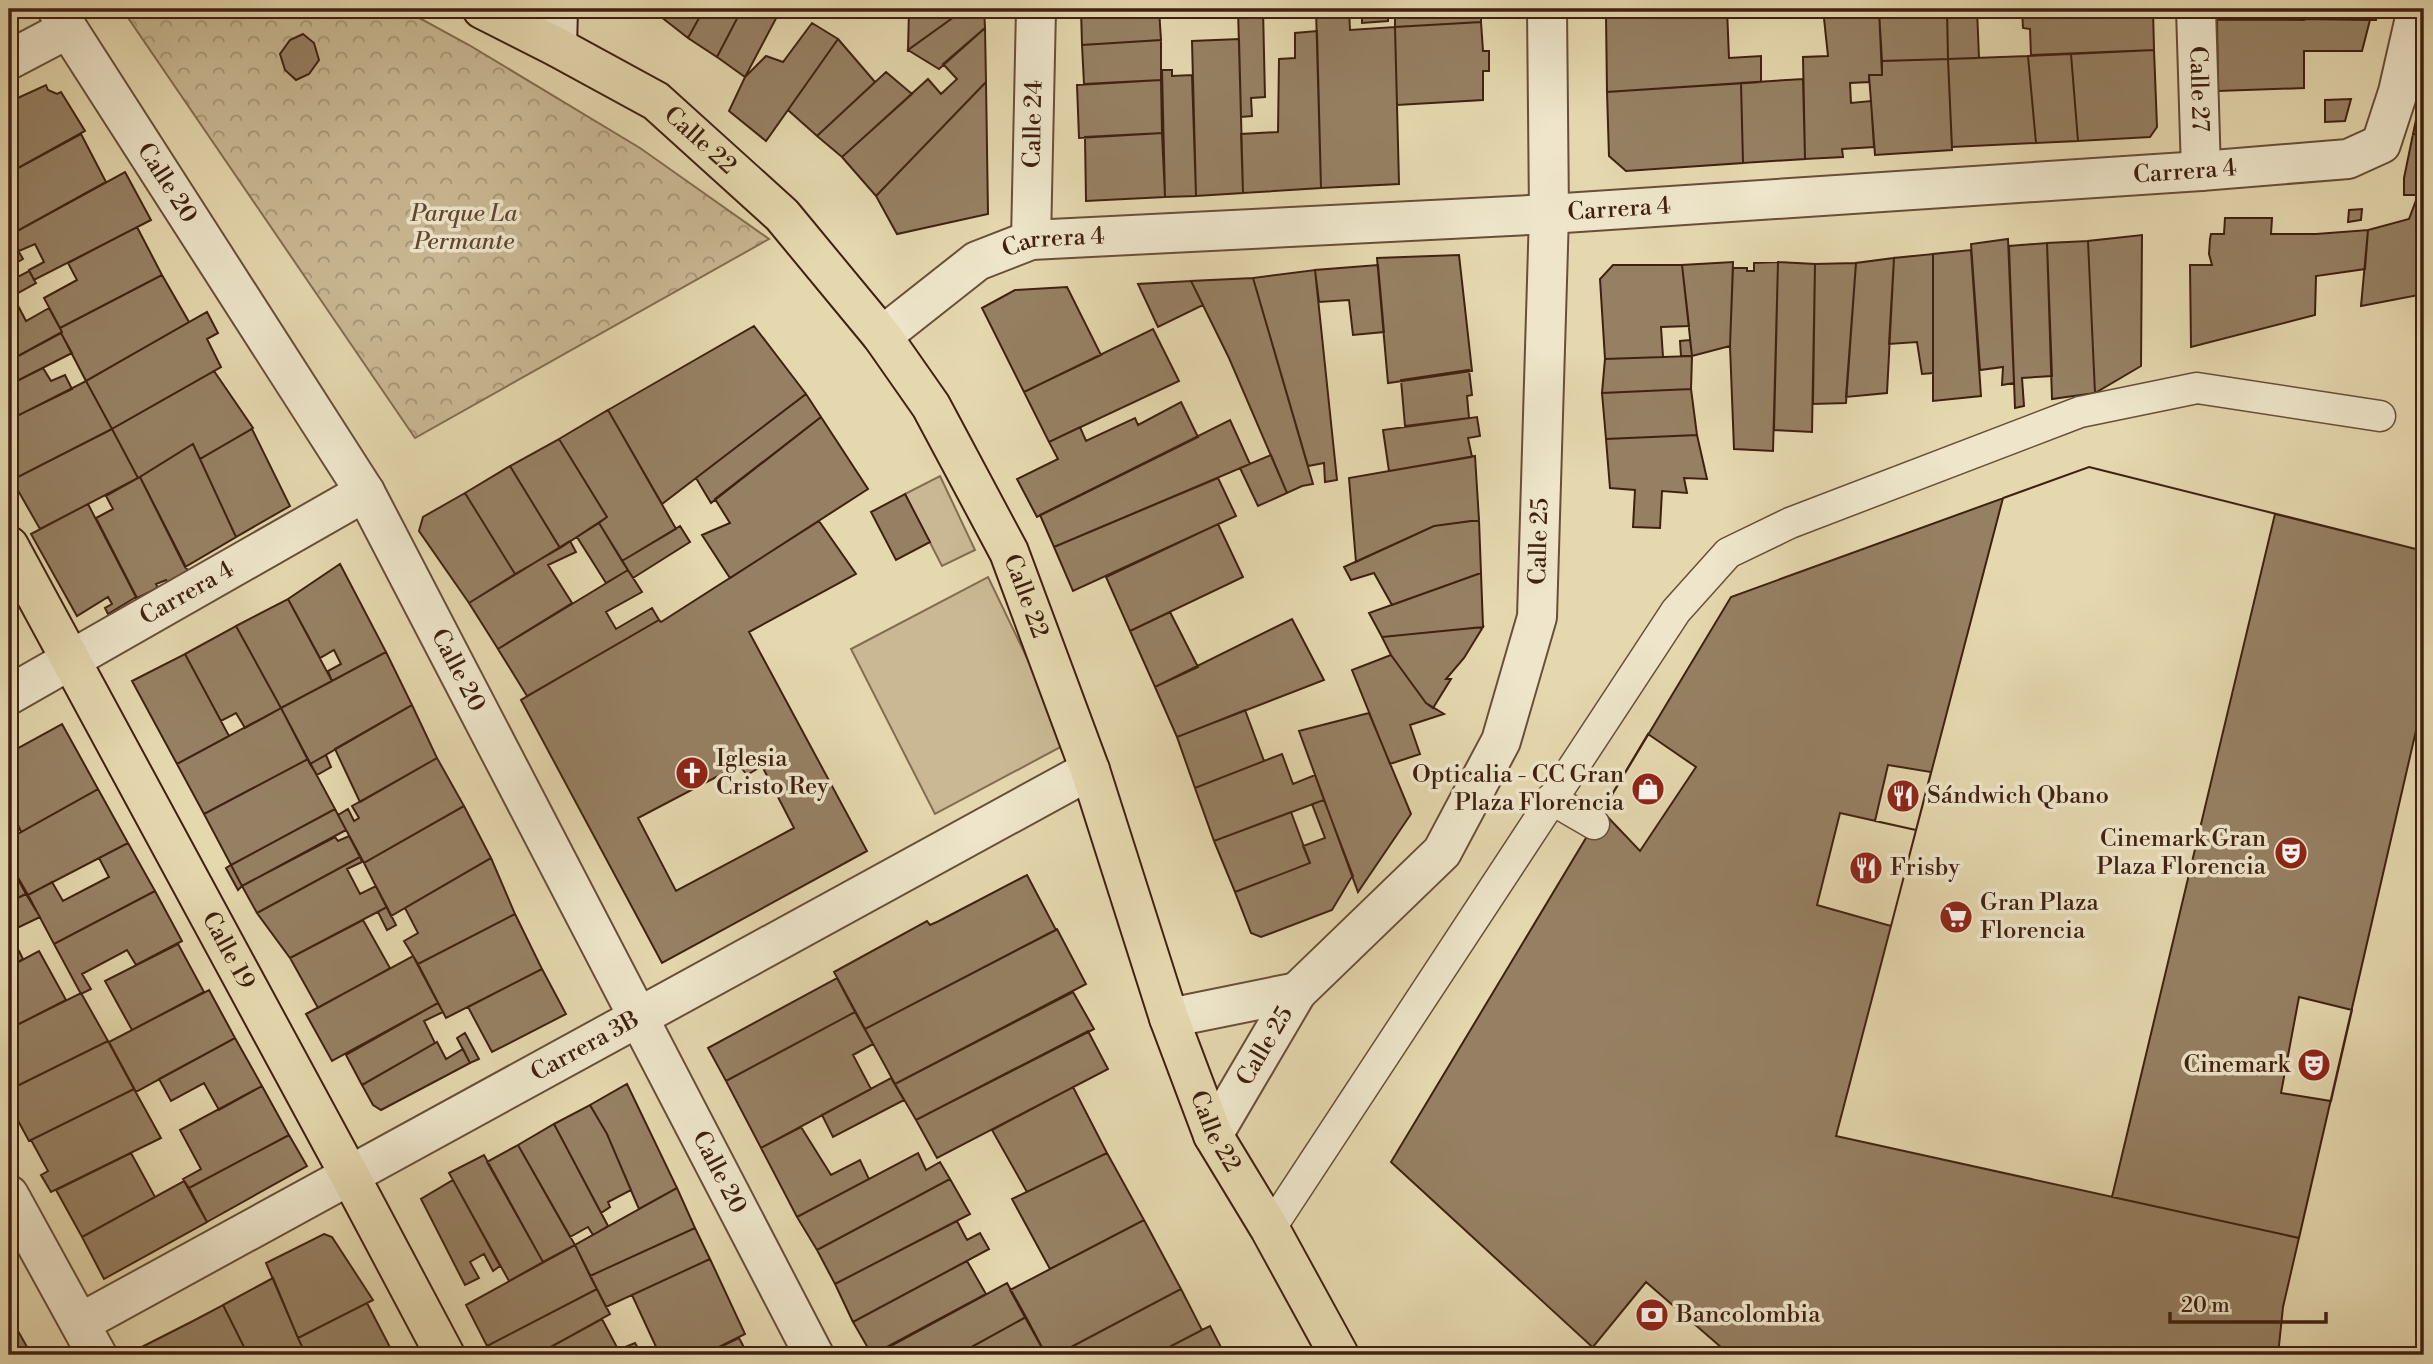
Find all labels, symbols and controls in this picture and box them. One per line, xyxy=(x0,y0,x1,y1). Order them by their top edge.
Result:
street label: Calle 27 xyxy=(2182,46,2215,132)
street label: Calle 24 xyxy=(1018,80,1049,168)
street label: Calle 22 xyxy=(657,100,742,181)
street label: Calle 20 xyxy=(130,137,204,229)
street label: Carrera 4 xyxy=(2132,153,2238,190)
street label: Carrera 4 xyxy=(1567,191,1672,228)
park label: Parque La Permante xyxy=(410,199,518,257)
street label: Carrera 4 xyxy=(998,221,1105,265)
street label: Calle 25 xyxy=(1523,497,1556,585)
street label: Calle 22 xyxy=(996,550,1055,642)
street label: Carrera 4 xyxy=(135,555,239,632)
street label: Calle 20 xyxy=(424,624,492,717)
place label: Iglesia Cristo Rey xyxy=(716,744,829,802)
church icon: Iglesia Cristo Rey xyxy=(673,754,711,792)
place label: Opticalia - CC Gran Plaza Florencia xyxy=(1412,760,1625,818)
shop icon: Opticalia - CC Gran Plaza Florencia xyxy=(1629,770,1667,808)
restaurant icon: Sándwich Qbano xyxy=(1884,777,1922,815)
place label: Sándwich Qbano xyxy=(1927,781,2109,811)
place label: Cinemark Gran Plaza Florencia xyxy=(2097,824,2267,882)
theatre icon: Cinemark Gran Plaza Florencia xyxy=(2272,834,2310,872)
restaurant icon: Frisby xyxy=(1847,849,1885,887)
place label: Frisby xyxy=(1890,853,1960,883)
place label: Gran Plaza Florencia xyxy=(1980,888,2100,946)
supermarket icon: Gran Plaza Florencia xyxy=(1937,898,1975,936)
street label: Calle 19 xyxy=(195,906,261,995)
street label: Calle 25 xyxy=(1230,1001,1300,1091)
street label: Carrera 3B xyxy=(526,1005,645,1088)
theatre icon: Cinemark xyxy=(2295,1046,2333,1084)
place label: Cinemark xyxy=(2183,1050,2291,1080)
street label: Calle 22 xyxy=(1183,1086,1247,1178)
street label: Calle 20 xyxy=(685,1126,753,1219)
scale bar xyxy=(2170,1280,2326,1324)
text: 20 m xyxy=(2181,1293,2230,1319)
bank icon: Bancolombia xyxy=(1633,1296,1671,1334)
place label: Bancolombia xyxy=(1675,1300,1821,1330)

